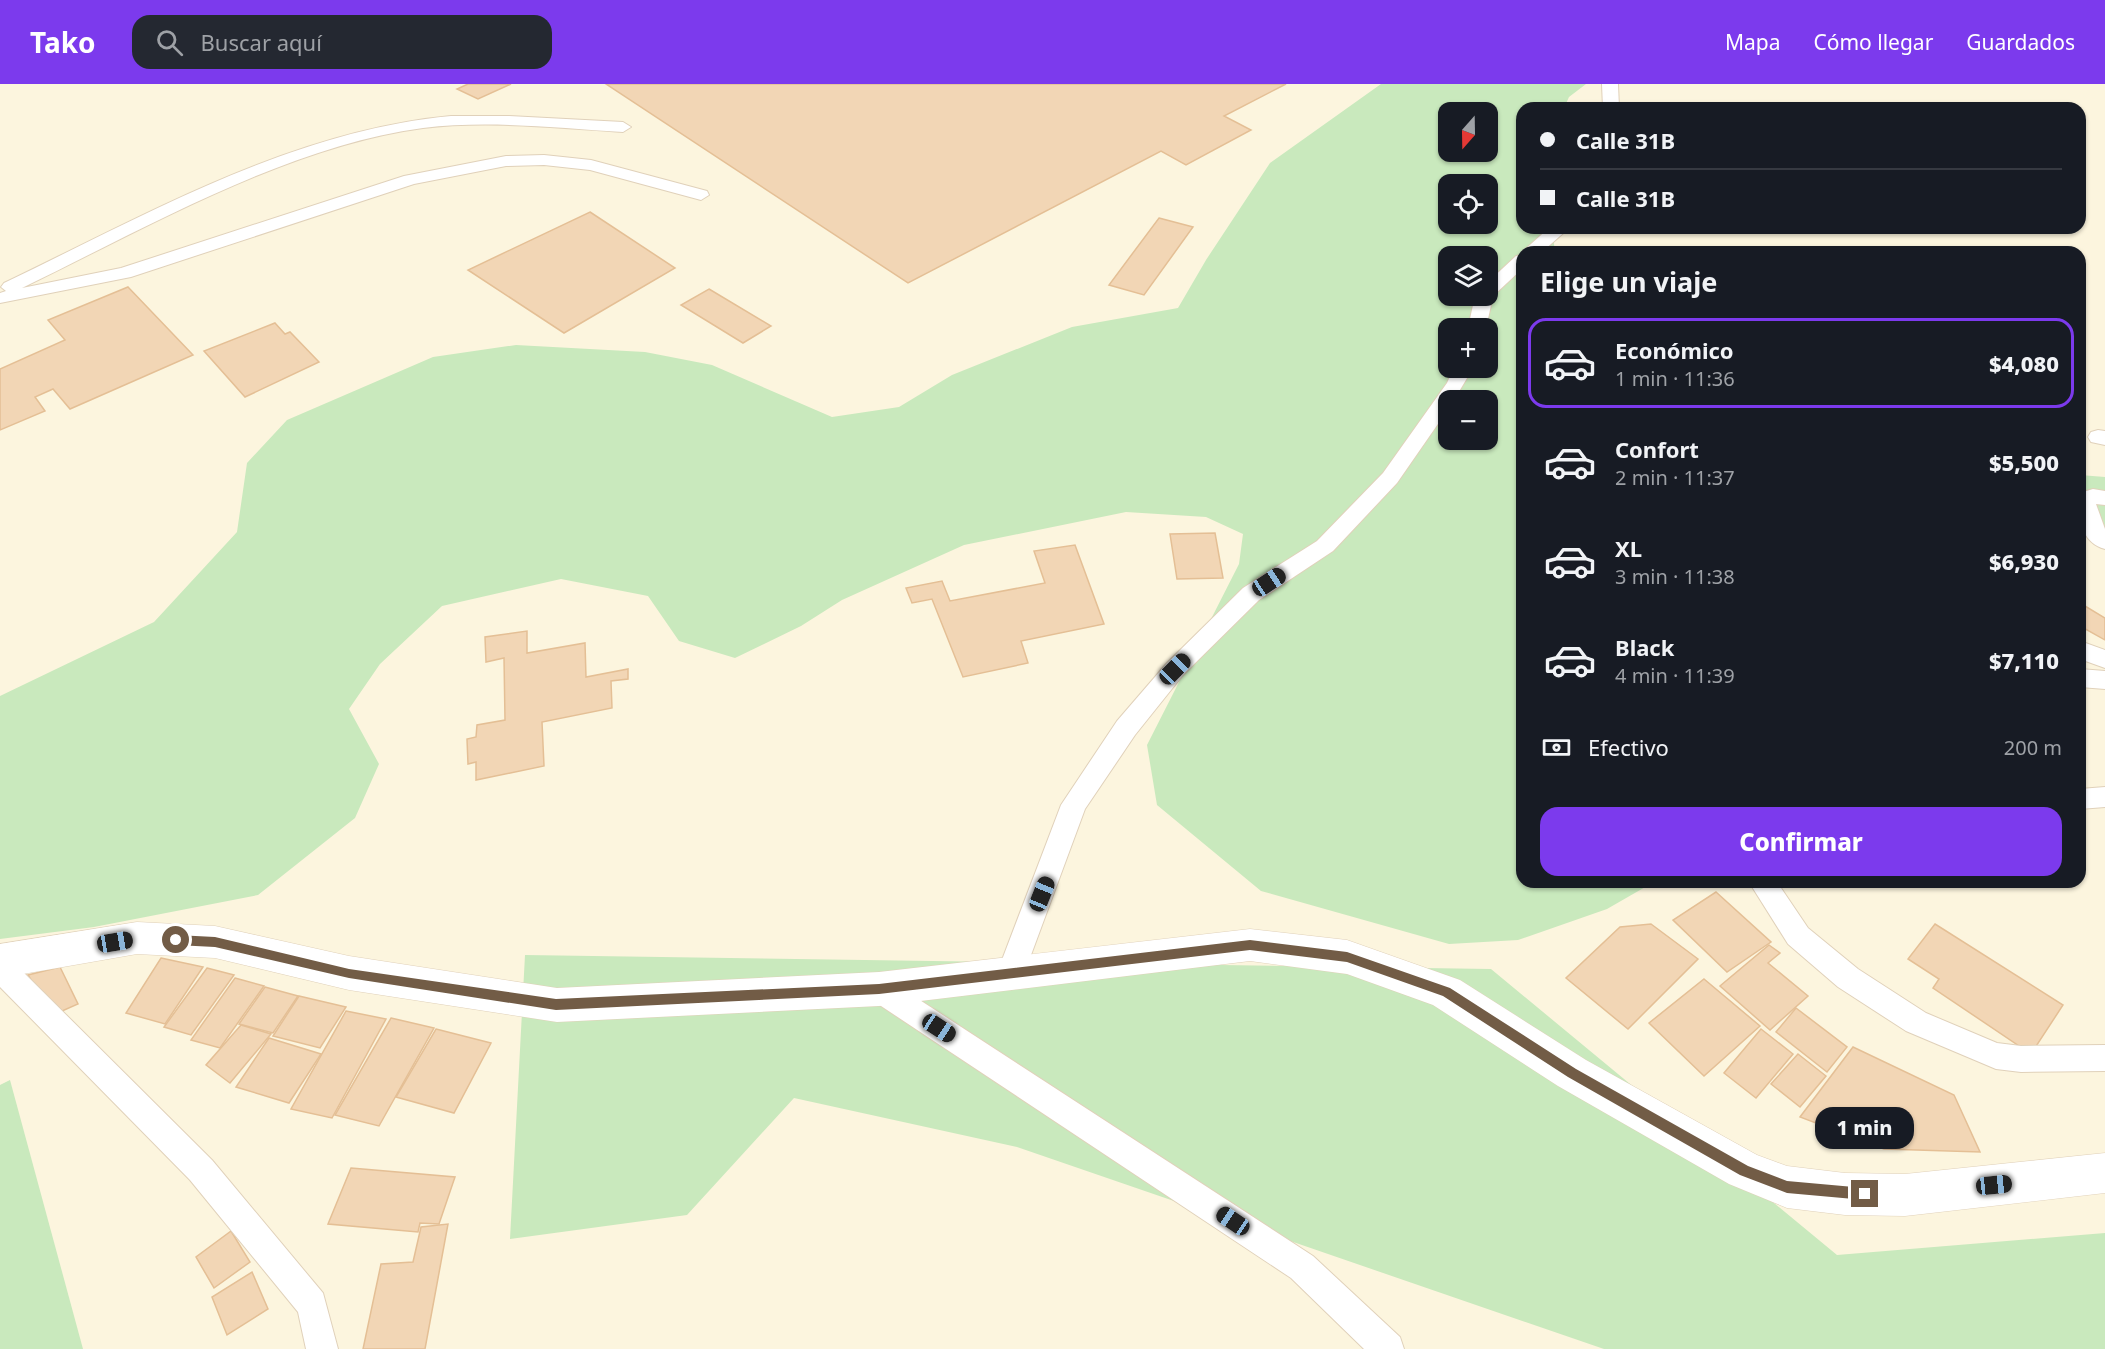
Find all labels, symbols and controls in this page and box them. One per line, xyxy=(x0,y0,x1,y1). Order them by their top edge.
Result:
search box xyxy=(132,15,552,69)
text: Tako xyxy=(30,23,96,61)
icon: search xyxy=(153,26,186,59)
text: Buscar aquí xyxy=(201,27,322,57)
text: Mapa xyxy=(1725,28,1780,56)
text: Cómo llegar xyxy=(1813,28,1933,56)
text: Guardados xyxy=(1966,28,2075,56)
north arrow xyxy=(1438,102,1498,162)
map controls xyxy=(1438,102,1498,450)
text: Calle 31B xyxy=(1576,125,1675,155)
button: locate xyxy=(1438,174,1498,234)
text: Calle 31B xyxy=(1576,183,1675,213)
button: layers xyxy=(1438,246,1498,306)
text: Elige un viaje xyxy=(1540,263,1717,300)
button: + xyxy=(1438,318,1498,378)
text: Económico xyxy=(1615,335,1734,365)
icon: car xyxy=(1543,336,1597,390)
text: $4,080 xyxy=(1989,348,2059,378)
text: 1 min · 11:36 xyxy=(1615,365,1735,392)
button: − xyxy=(1438,390,1498,450)
text: Confort xyxy=(1615,434,1699,464)
icon: car xyxy=(1543,435,1597,489)
text: $5,500 xyxy=(1989,447,2059,477)
text: 2 min · 11:37 xyxy=(1615,464,1735,491)
text: XL xyxy=(1615,533,1642,563)
icon: car xyxy=(1543,534,1597,588)
text: $6,930 xyxy=(1989,546,2059,576)
text: 3 min · 11:38 xyxy=(1615,563,1735,590)
car xyxy=(1249,565,1289,599)
text: Black xyxy=(1615,632,1674,662)
icon: car xyxy=(1543,633,1597,687)
text: $7,110 xyxy=(1989,645,2059,675)
car xyxy=(1156,650,1194,688)
text: 4 min · 11:39 xyxy=(1615,662,1735,689)
icon: cash xyxy=(1540,731,1573,764)
text: Efectivo xyxy=(1588,732,1669,762)
text: 200 m xyxy=(2004,734,2062,761)
button: Confirmar xyxy=(1540,807,2062,876)
car xyxy=(1027,874,1057,914)
route start xyxy=(162,926,189,953)
car xyxy=(96,930,134,954)
car xyxy=(919,1011,959,1045)
callout: 1 min xyxy=(1816,1107,1914,1149)
text: 1 min xyxy=(1837,1114,1892,1141)
car xyxy=(1975,1174,2013,1196)
route end xyxy=(1851,1180,1878,1207)
car xyxy=(1213,1203,1253,1239)

